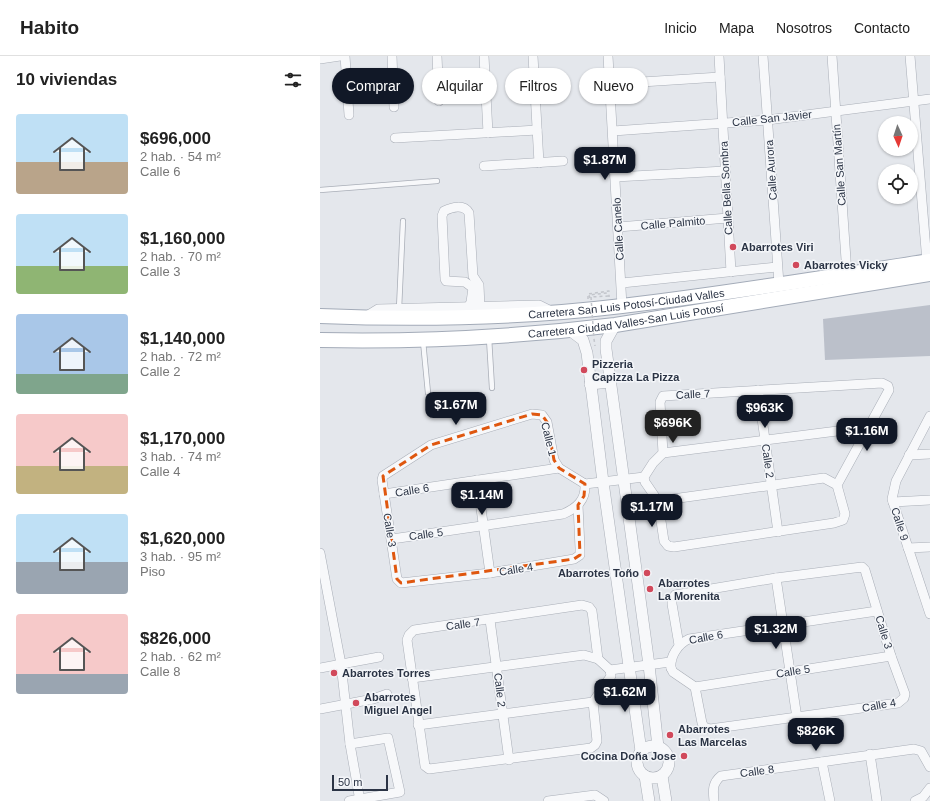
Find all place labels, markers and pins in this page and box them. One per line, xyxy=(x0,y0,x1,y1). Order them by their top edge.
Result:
pin: $1.87M xyxy=(572,147,638,181)
place label: Abarrotes Viri xyxy=(741,241,814,253)
marker: Abarrotes Viri xyxy=(728,242,738,252)
place label: Abarrotes Vicky xyxy=(804,259,888,271)
marker: Abarrotes Vicky xyxy=(791,260,801,270)
place label: Pizzeria Capizza La Pizza xyxy=(592,358,680,383)
marker: Pizzeria Capizza La Pizza xyxy=(579,365,589,375)
pin: $1.67M xyxy=(423,392,489,426)
pin: $963K xyxy=(737,395,793,429)
pin: $696K xyxy=(645,410,701,444)
pin: $1.16M xyxy=(834,418,900,452)
pin: $1.14M xyxy=(449,482,515,516)
pin: $1.17M xyxy=(619,494,685,528)
place label: Abarrotes Toño xyxy=(558,567,639,579)
marker: Abarrotes Toño xyxy=(642,568,652,578)
place label: Abarrotes La Morenita xyxy=(658,577,721,602)
marker: Abarrotes La Morenita xyxy=(645,584,655,594)
pin: $1.32M xyxy=(743,616,809,650)
place label: Abarrotes Torres xyxy=(342,667,430,679)
marker: Abarrotes Torres xyxy=(329,668,339,678)
pin: $1.62M xyxy=(592,679,658,713)
place label: Abarrotes Miguel Angel xyxy=(364,691,432,716)
marker: Abarrotes Miguel Angel xyxy=(351,698,361,708)
pin: $826K xyxy=(788,718,844,752)
place label: Abarrotes Las Marcelas xyxy=(678,723,747,748)
marker: Abarrotes Las Marcelas xyxy=(665,730,675,740)
place label: Cocina Doña Jose xyxy=(581,750,676,762)
marker: Cocina Doña Jose xyxy=(679,751,689,761)

